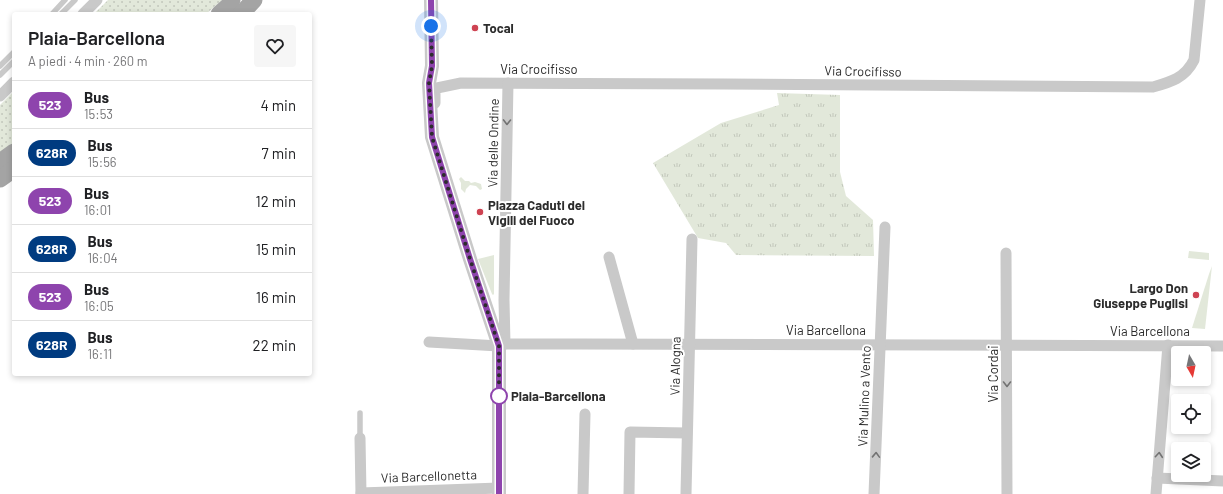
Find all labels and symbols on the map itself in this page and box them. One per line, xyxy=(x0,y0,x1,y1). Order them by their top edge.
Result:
your location xyxy=(421,16,441,36)
place label: Tocal xyxy=(483,20,514,36)
marker: Tocal xyxy=(470,23,480,33)
street label: Via Crocifisso xyxy=(500,61,578,77)
street label: Via Crocifisso xyxy=(824,62,902,80)
street label: Via delle Ondine xyxy=(484,98,502,188)
one-way arrow xyxy=(503,119,512,125)
place label: Piazza Caduti dei Vigili del Fuoco xyxy=(488,197,585,228)
marker: Piazza Caduti dei Vigili del Fuoco xyxy=(475,207,485,217)
place label: Largo Don Giuseppe Puglisi xyxy=(1093,280,1188,311)
marker: Largo Don Giuseppe Puglisi xyxy=(1191,290,1201,300)
street label: Via Barcellona xyxy=(786,322,866,338)
street label: Via Barcellona xyxy=(1110,323,1190,339)
street label: Via Alogna xyxy=(666,336,684,396)
street label: Via Mulino a Vento xyxy=(854,345,874,447)
street label: Via Cordai xyxy=(985,346,1001,402)
north arrow xyxy=(1171,346,1211,386)
one-way arrow xyxy=(1003,381,1011,387)
marker: Plaia-Barcellona xyxy=(490,387,508,405)
place label: Plaia-Barcellona xyxy=(511,388,606,404)
one-way arrow xyxy=(871,452,880,458)
one-way arrow xyxy=(1154,452,1163,458)
street label: Via Barcellonetta xyxy=(381,466,477,486)

